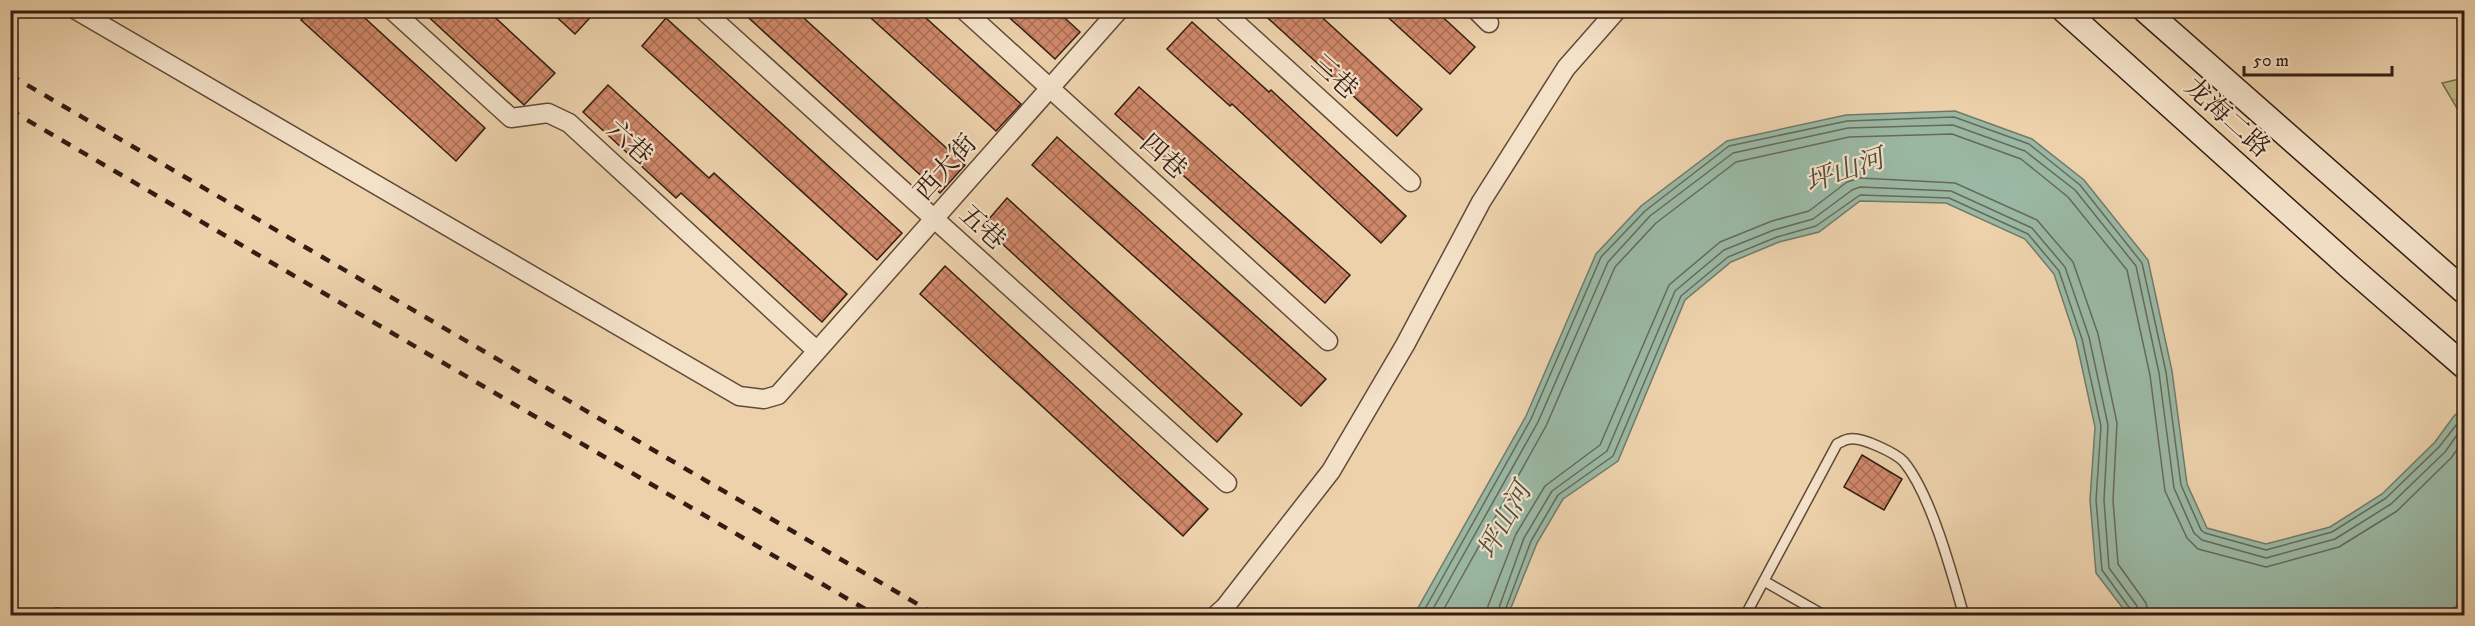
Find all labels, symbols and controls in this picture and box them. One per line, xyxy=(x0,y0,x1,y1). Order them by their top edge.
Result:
scale bar xyxy=(2244,39,2392,77)
street label: 三巷 xyxy=(1304,47,1364,107)
text: 50 m xyxy=(2253,50,2289,72)
street label: 龙海二路 xyxy=(2177,71,2277,165)
street label: 六巷 xyxy=(599,113,659,173)
street label: 四巷 xyxy=(1133,127,1193,187)
street label: 西大街 xyxy=(908,128,984,208)
water label: 坪山河 xyxy=(1801,140,1894,200)
street label: 五巷 xyxy=(952,198,1012,258)
water label: 坪山河 xyxy=(1470,473,1542,565)

